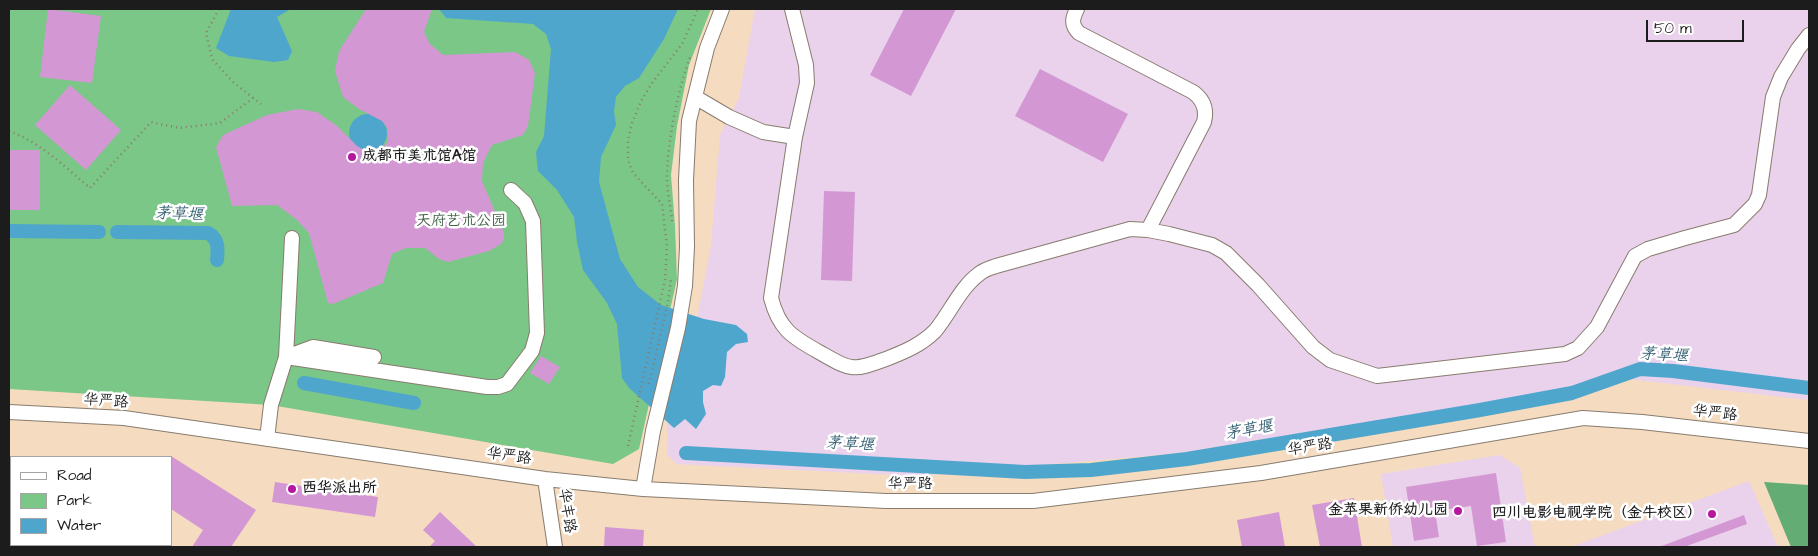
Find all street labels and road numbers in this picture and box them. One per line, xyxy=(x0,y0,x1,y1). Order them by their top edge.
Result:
street label: 华严路 xyxy=(83,391,129,413)
street label: 华严路 xyxy=(1692,402,1738,426)
street label: 华严路 xyxy=(1286,436,1334,460)
street label: 华严路 xyxy=(485,445,533,469)
street label: 华严路 xyxy=(888,476,932,494)
street label: 华丰路 xyxy=(554,487,578,535)

